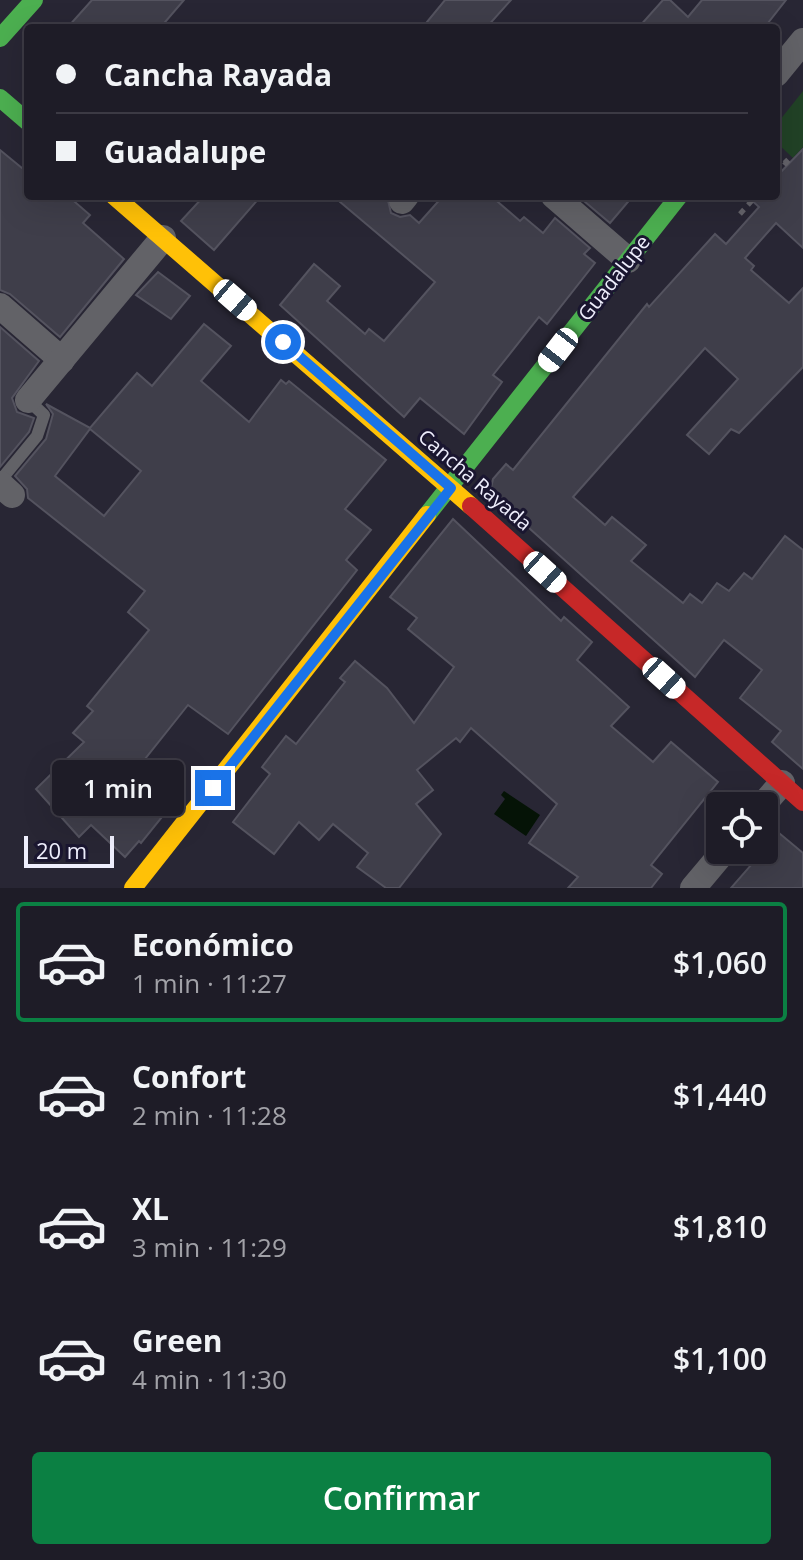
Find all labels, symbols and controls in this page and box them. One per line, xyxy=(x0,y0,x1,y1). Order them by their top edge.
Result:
text: Cancha Rayada xyxy=(104,54,332,95)
text: Guadalupe xyxy=(104,131,266,172)
street label: Guadalupe xyxy=(572,229,656,326)
car xyxy=(209,275,261,325)
route start xyxy=(265,324,301,360)
car xyxy=(534,324,582,376)
street label: Cancha Rayada xyxy=(413,423,538,536)
car xyxy=(519,547,571,597)
car xyxy=(638,653,690,703)
callout: 1 min xyxy=(53,760,185,816)
text: 1 min xyxy=(83,770,153,806)
route end xyxy=(195,770,231,806)
map controls xyxy=(706,792,778,864)
button: locate xyxy=(706,792,778,864)
scale bar xyxy=(24,832,114,868)
text: 20 m xyxy=(36,835,87,865)
text: Económico xyxy=(132,924,294,965)
icon: car xyxy=(36,926,108,998)
text: $1,060 xyxy=(673,942,767,983)
text: 1 min · 11:27 xyxy=(132,965,287,1001)
text: Confort xyxy=(132,1056,246,1097)
icon: car xyxy=(36,1058,108,1130)
text: $1,440 xyxy=(673,1074,767,1115)
text: 2 min · 11:28 xyxy=(132,1097,287,1133)
text: XL xyxy=(132,1188,169,1229)
icon: car xyxy=(36,1190,108,1262)
text: $1,810 xyxy=(673,1206,767,1247)
text: 3 min · 11:29 xyxy=(132,1229,287,1265)
text: Green xyxy=(132,1320,223,1361)
icon: car xyxy=(36,1322,108,1394)
text: $1,100 xyxy=(673,1338,767,1379)
text: 4 min · 11:30 xyxy=(132,1361,287,1397)
button: Confirmar xyxy=(32,1452,771,1544)

